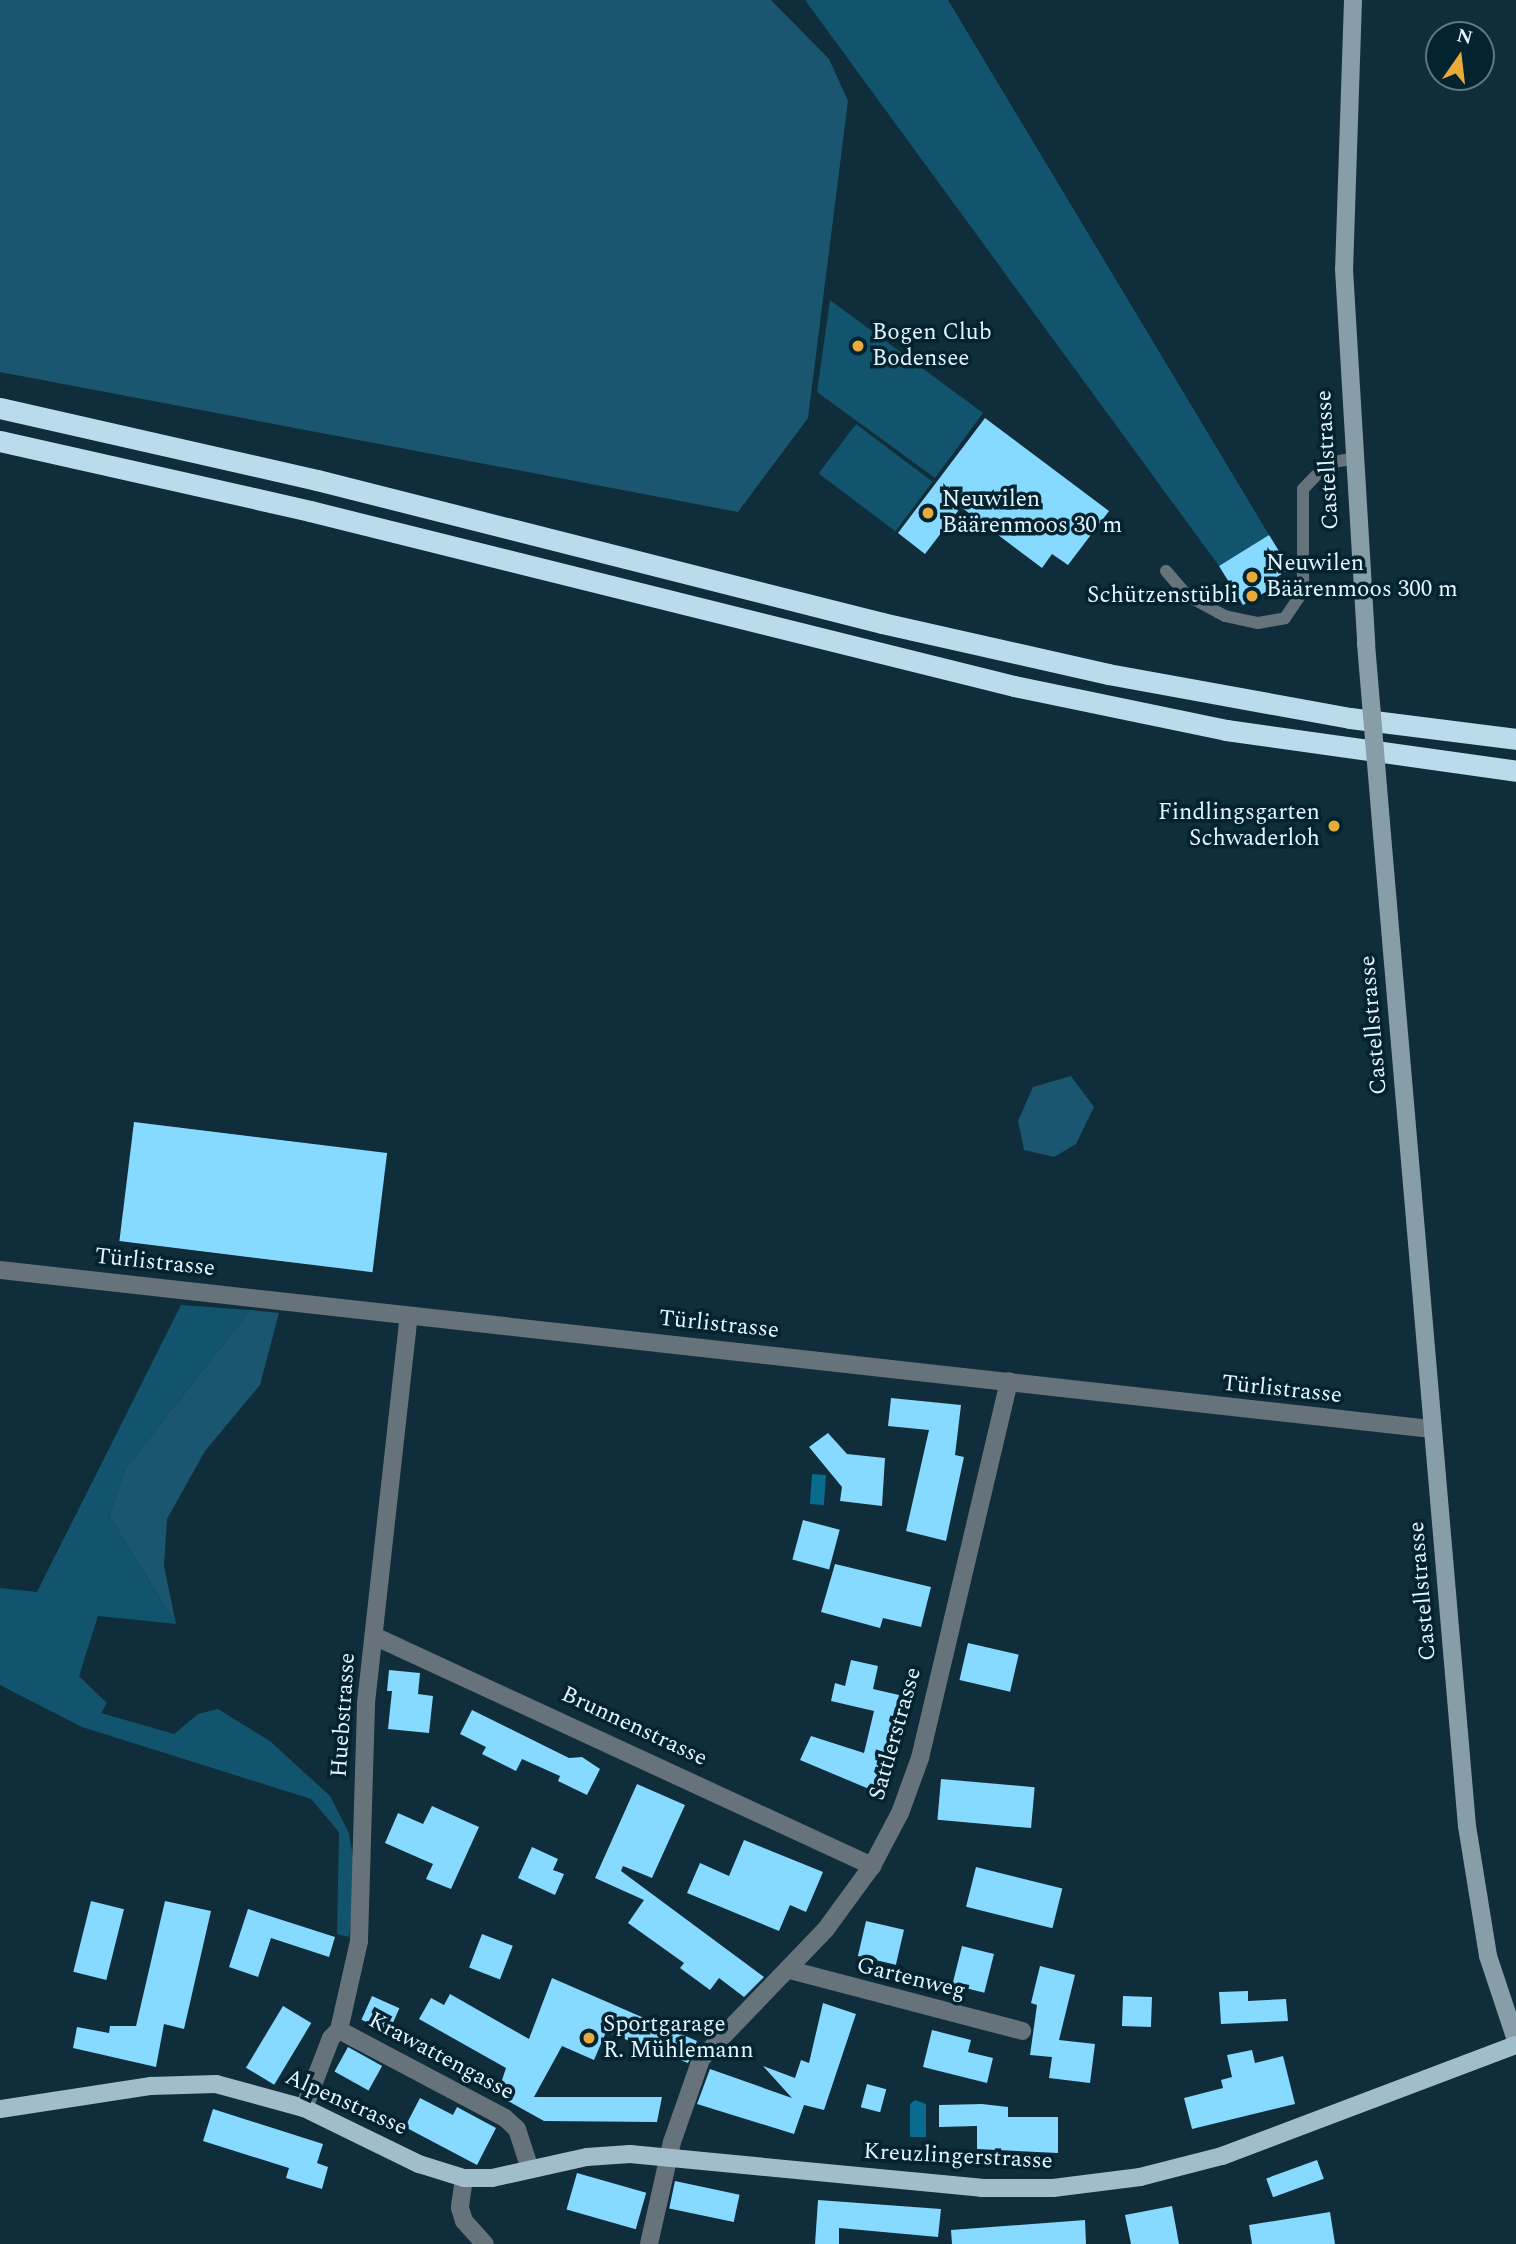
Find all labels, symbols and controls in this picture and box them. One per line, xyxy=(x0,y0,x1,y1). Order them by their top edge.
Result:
north arrow xyxy=(1425,21,1495,91)
text: N xyxy=(1454,21,1476,53)
place label: Bogen Club Bodensee xyxy=(872,319,992,373)
marker: Bogen Club Bodensee xyxy=(850,338,866,354)
street label: Castellstrasse xyxy=(1311,389,1345,531)
place label: Neuwilen Bäärenmoos 30 m xyxy=(942,486,1122,540)
marker: Neuwilen Bäärenmoos 30 m xyxy=(920,505,936,521)
place label: Neuwilen Bäärenmoos 300 m xyxy=(1266,550,1458,604)
marker: Neuwilen Bäärenmoos 300 m xyxy=(1244,569,1260,585)
place label: Schützenstübli xyxy=(1087,582,1238,610)
marker: Schützenstübli xyxy=(1244,588,1260,604)
place label: Findlingsgarten Schwaderloh xyxy=(1158,799,1320,853)
marker: Findlingsgarten Schwaderloh xyxy=(1326,818,1342,834)
street label: Castellstrasse xyxy=(1354,954,1394,1096)
street label: Türlistrasse xyxy=(94,1243,216,1283)
street label: Türlistrasse xyxy=(658,1305,780,1345)
street label: Türlistrasse xyxy=(1221,1370,1343,1410)
street label: Castellstrasse xyxy=(1403,1520,1443,1662)
street label: Huebstrasse xyxy=(326,1652,362,1778)
street label: Sattlerstrasse xyxy=(864,1664,928,1804)
street label: Brunnenstrasse xyxy=(557,1681,711,1773)
street label: Gartenweg xyxy=(854,1952,968,2006)
street label: Krawattengasse xyxy=(364,2007,518,2107)
place label: Sportgarage R. Mühlemann xyxy=(603,2011,754,2065)
marker: Sportgarage R. Mühlemann xyxy=(581,2030,597,2046)
street label: Alpenstrasse xyxy=(281,2064,411,2142)
street label: Kreuzlingerstrasse xyxy=(862,2138,1054,2176)

